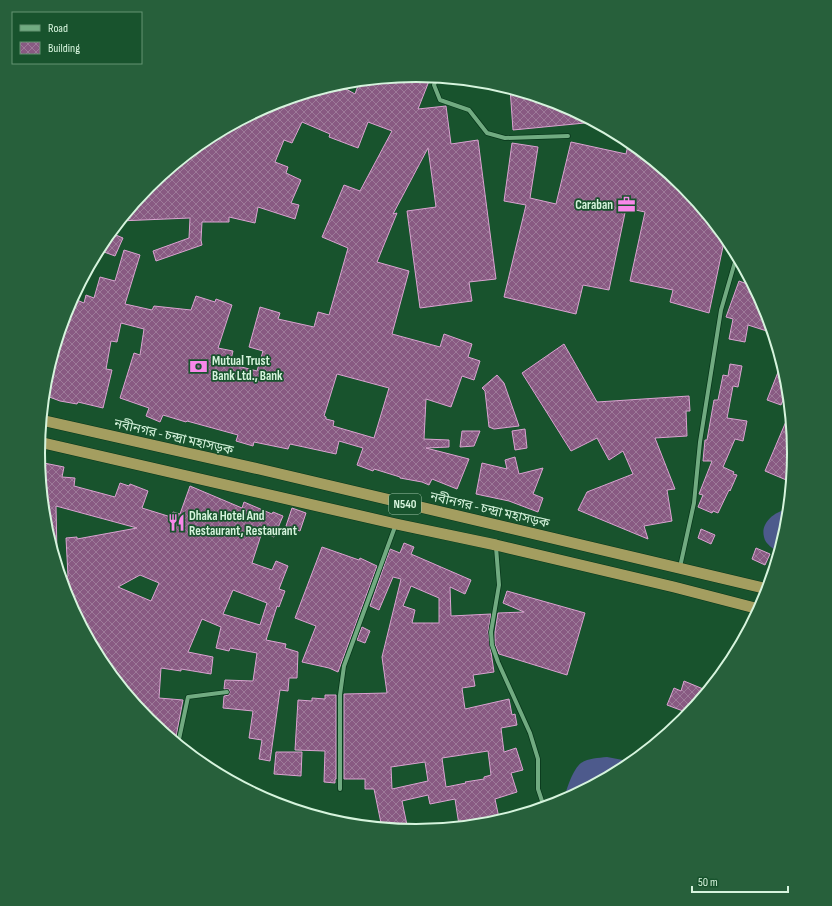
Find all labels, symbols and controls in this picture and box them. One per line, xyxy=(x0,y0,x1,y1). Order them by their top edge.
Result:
legend xyxy=(12,12,142,64)
text: Road xyxy=(48,21,68,36)
text: Building xyxy=(48,41,80,56)
office icon: Caraban xyxy=(616,194,636,214)
place label: Caraban xyxy=(575,197,613,213)
place label: Mutual Trust Bank Ltd., Bank xyxy=(212,353,283,384)
bank icon: Mutual Trust Bank Ltd., Bank xyxy=(189,357,209,377)
street label: নবীনগর - চন্দ্রা মহাসড়ক xyxy=(112,415,235,459)
street label: নবীনগর - চন্দ্রা মহাসড়ক xyxy=(428,488,551,532)
road number: N540 xyxy=(389,494,421,514)
place label: Dhaka Hotel And Restaurant, Restaurant xyxy=(189,508,298,539)
restaurant icon: Dhaka Hotel And Restaurant, Restaurant xyxy=(166,512,186,532)
scale bar xyxy=(692,868,788,894)
text: 50 m xyxy=(698,875,718,890)

